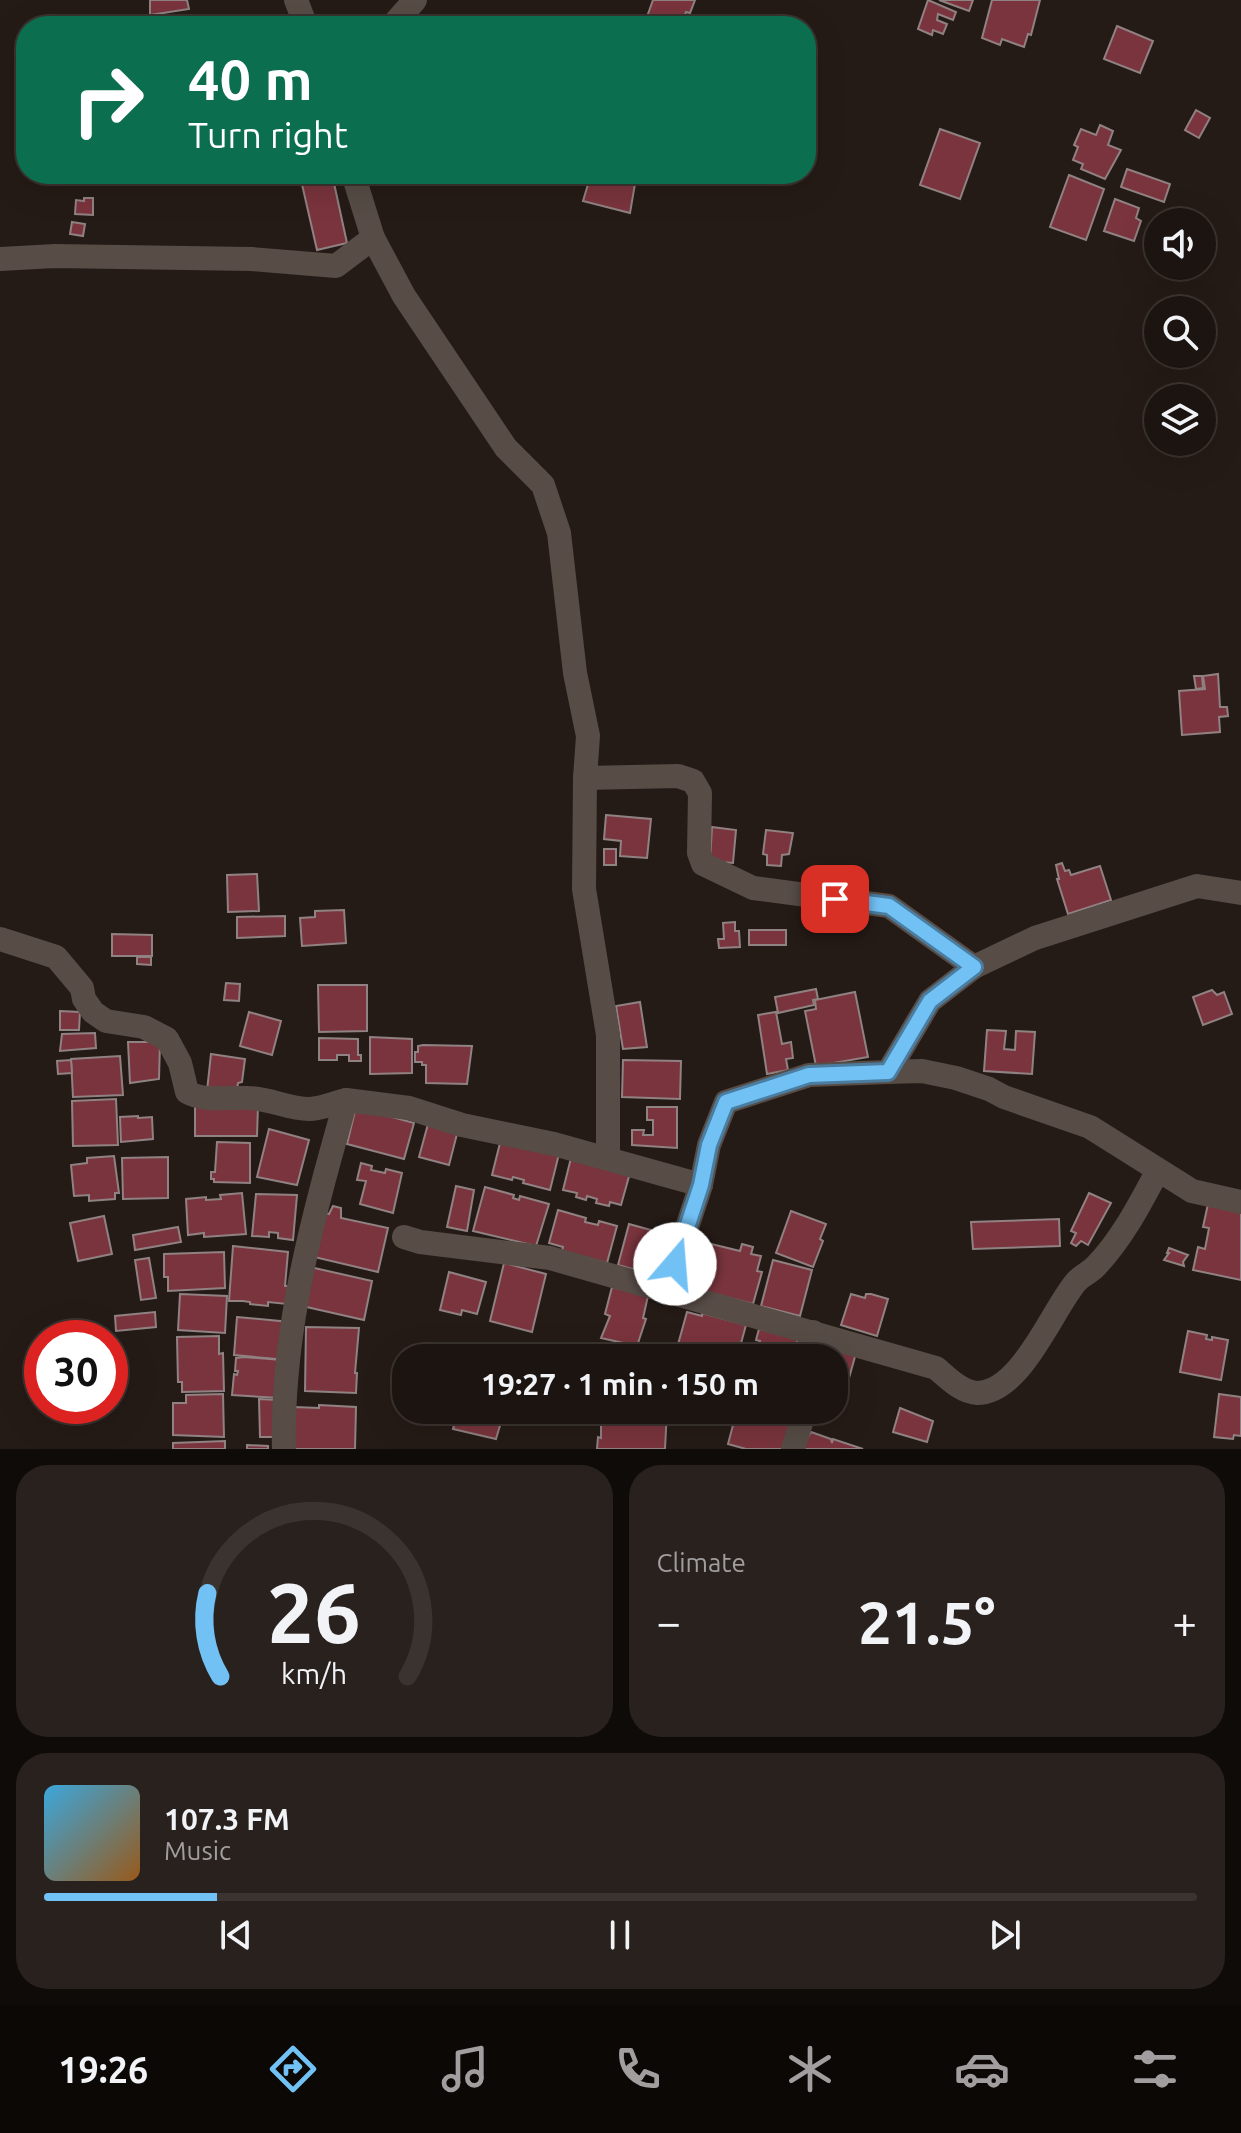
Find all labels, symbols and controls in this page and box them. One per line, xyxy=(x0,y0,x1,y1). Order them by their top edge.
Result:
icon: right xyxy=(56,48,160,152)
text: 40 m xyxy=(188,48,313,111)
text: Turn right xyxy=(188,114,348,155)
map controls xyxy=(1144,208,1216,456)
button: sound xyxy=(1144,208,1216,280)
button: search xyxy=(1144,296,1216,368)
button: layers xyxy=(1144,384,1216,456)
pin xyxy=(801,865,869,933)
icon: arrive xyxy=(813,877,857,921)
position arrow xyxy=(633,1222,717,1306)
speed limit sign: 30 xyxy=(24,1320,128,1424)
text: 19:27 · 1 min · 150 m xyxy=(481,1367,759,1401)
text: Climate xyxy=(657,1548,746,1577)
text: 26 xyxy=(267,1565,361,1659)
text: 21.5° xyxy=(858,1588,995,1655)
text: − xyxy=(657,1597,681,1646)
text: + xyxy=(1172,1597,1197,1646)
text: km/h xyxy=(281,1657,347,1689)
text: 107.3 FM xyxy=(164,1802,290,1836)
text: Music xyxy=(164,1836,231,1865)
icon: previous xyxy=(214,1913,258,1957)
icon: pause xyxy=(598,1913,642,1957)
icon: next xyxy=(983,1913,1027,1957)
icon: directions xyxy=(265,2041,321,2097)
icon: music xyxy=(437,2041,493,2097)
icon: phone xyxy=(610,2041,666,2097)
icon: climate xyxy=(782,2041,838,2097)
icon: car xyxy=(954,2041,1010,2097)
icon: filters xyxy=(1127,2041,1183,2097)
text: 19:26 xyxy=(58,2049,148,2090)

